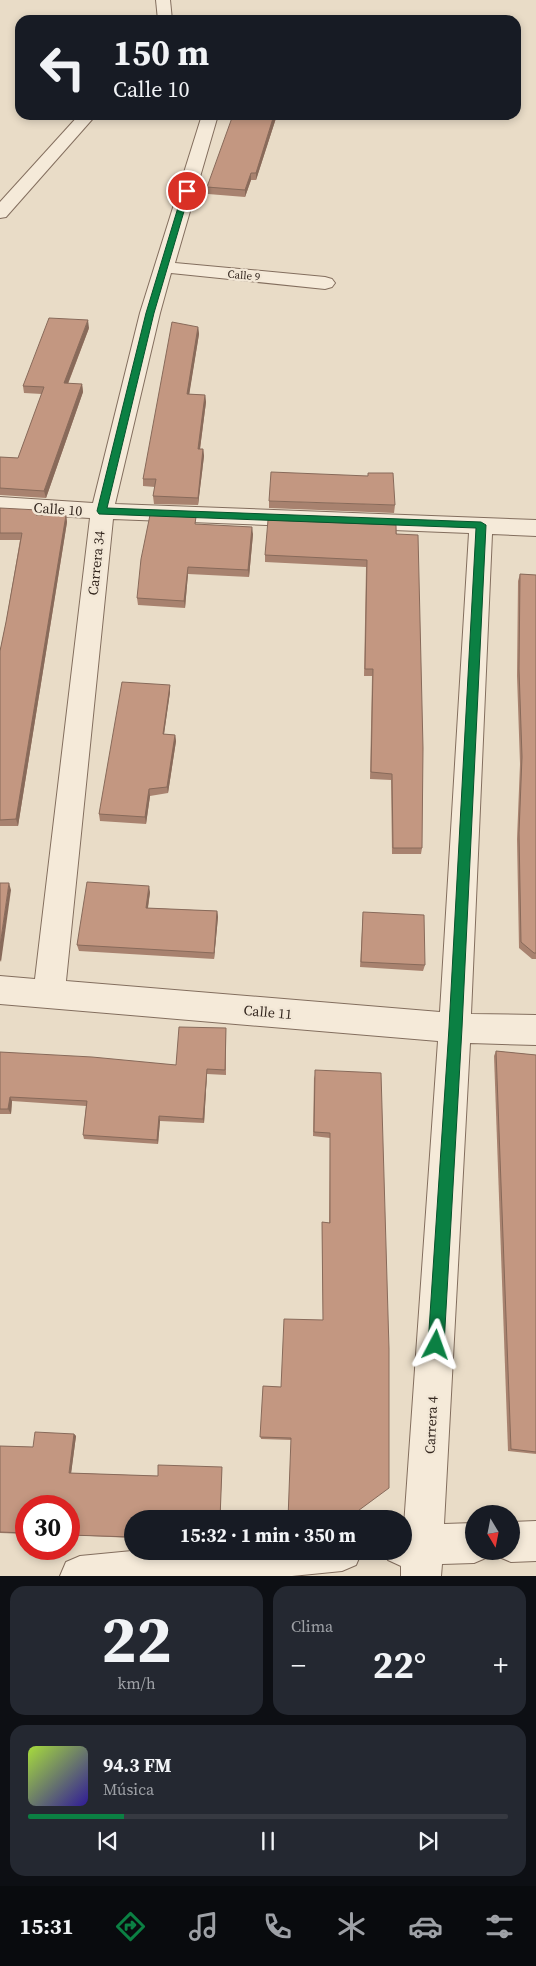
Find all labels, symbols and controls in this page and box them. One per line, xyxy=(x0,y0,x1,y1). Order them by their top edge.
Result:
text: 150 m xyxy=(113,29,209,77)
icon: left xyxy=(30,35,95,100)
text: Calle 10 xyxy=(113,74,190,104)
pin xyxy=(166,170,208,212)
icon: arrive xyxy=(173,177,201,205)
street label: Calle 9 xyxy=(227,267,261,284)
street label: Calle 10 xyxy=(33,497,83,521)
street label: Carrera 34 xyxy=(83,530,109,596)
street label: Calle 11 xyxy=(243,1000,293,1024)
position arrow xyxy=(409,1318,461,1370)
street label: Carrera 4 xyxy=(419,1396,443,1454)
speed limit sign: 30 xyxy=(15,1495,80,1560)
north arrow xyxy=(465,1505,520,1560)
map controls xyxy=(465,1505,520,1560)
text: 15:32 · 1 min · 350 m xyxy=(180,1522,356,1548)
text: 22 xyxy=(101,1595,172,1684)
text: Clima xyxy=(291,1615,333,1637)
text: 22° xyxy=(373,1639,426,1691)
text: − xyxy=(291,1646,306,1684)
text: + xyxy=(493,1646,508,1684)
text: km/h xyxy=(117,1672,156,1694)
text: 94.3 FM xyxy=(103,1752,172,1778)
text: Música xyxy=(103,1778,154,1800)
icon: previous xyxy=(94,1827,122,1855)
icon: pause xyxy=(254,1827,282,1855)
icon: next xyxy=(414,1827,442,1855)
icon: directions xyxy=(113,1909,148,1944)
icon: music xyxy=(186,1909,221,1944)
icon: phone xyxy=(260,1909,295,1944)
icon: climate xyxy=(334,1909,369,1944)
icon: car xyxy=(408,1909,443,1944)
icon: filters xyxy=(482,1909,517,1944)
text: 15:31 xyxy=(19,1911,74,1941)

